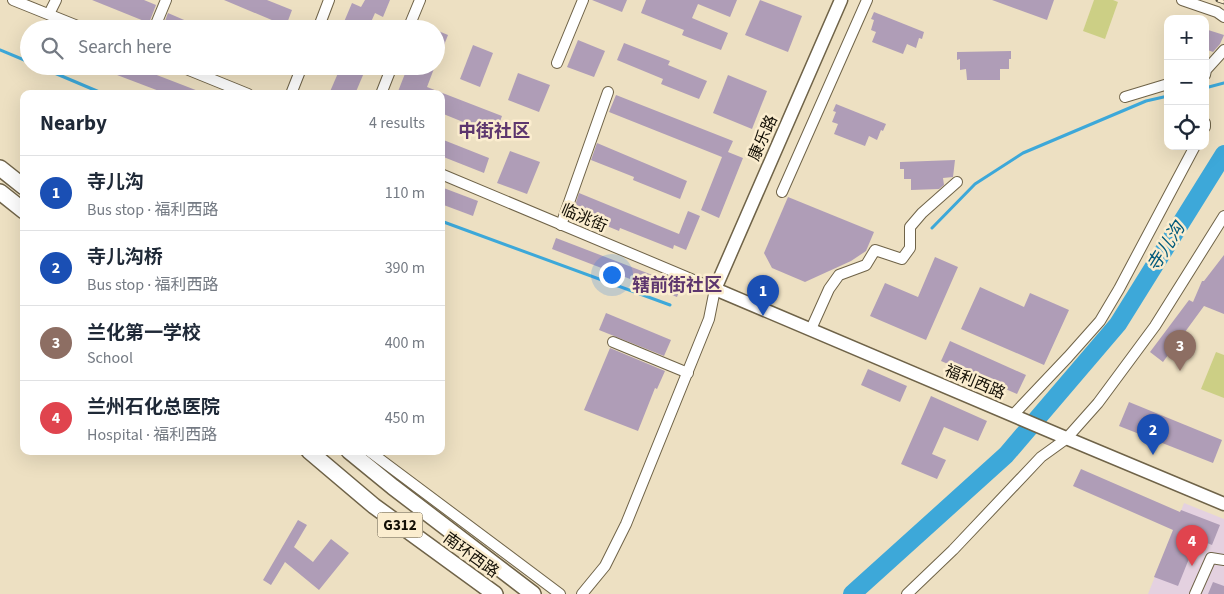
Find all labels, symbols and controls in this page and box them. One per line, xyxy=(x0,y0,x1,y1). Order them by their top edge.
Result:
map controls xyxy=(1164,15,1209,150)
button: + xyxy=(1164,15,1209,60)
search box xyxy=(20,20,445,75)
icon: search xyxy=(38,34,66,62)
text: Search here xyxy=(78,34,172,61)
button: − xyxy=(1164,60,1209,105)
button: locate xyxy=(1164,105,1209,150)
text: Nearby xyxy=(40,108,107,138)
text: 4 results xyxy=(369,112,425,134)
street label: 康乐路 xyxy=(743,112,783,164)
district label: 中街社区 xyxy=(458,119,530,144)
text: 寺儿沟 xyxy=(87,169,144,196)
text: 1 xyxy=(52,182,60,204)
text: 110 m xyxy=(385,182,425,204)
street label: 临洮街 xyxy=(558,198,610,238)
text: Bus stop · 福利西路 xyxy=(87,199,219,221)
water label: 寺儿沟 xyxy=(1141,216,1192,277)
text: 寺儿沟桥 xyxy=(87,244,163,271)
text: 2 xyxy=(52,257,60,279)
text: 390 m xyxy=(385,257,425,279)
your location xyxy=(599,262,625,288)
district label: 辖前街社区 xyxy=(632,273,722,298)
text: Bus stop · 福利西路 xyxy=(87,274,219,296)
pin: 1 xyxy=(747,275,779,316)
text: 兰化第一学校 xyxy=(87,320,201,347)
pin: 3 xyxy=(1164,330,1196,371)
text: 3 xyxy=(52,332,60,354)
text: 400 m xyxy=(385,332,425,354)
text: School xyxy=(87,347,133,369)
street label: 福利西路 xyxy=(941,359,1009,405)
text: 兰州石化总医院 xyxy=(87,394,220,421)
text: 4 xyxy=(52,407,60,429)
text: 450 m xyxy=(385,407,425,429)
pin: 2 xyxy=(1137,414,1169,455)
text: Hospital · 福利西路 xyxy=(87,424,217,446)
road number: G312 xyxy=(378,512,422,538)
pin: 4 xyxy=(1176,525,1208,566)
street label: 南环西路 xyxy=(439,527,503,583)

